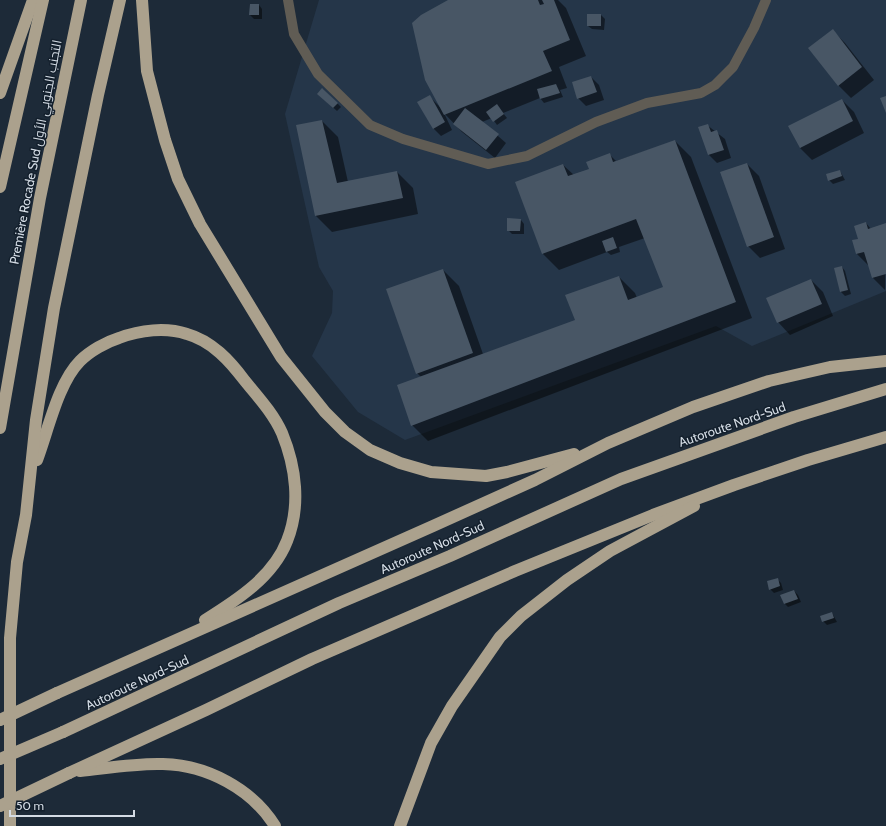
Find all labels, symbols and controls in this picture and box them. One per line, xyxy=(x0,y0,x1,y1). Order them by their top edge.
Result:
street label: Première Rocade Sud التجنب الجنوبي الأول xyxy=(5,38,68,266)
street label: Autoroute Nord-Sud xyxy=(676,398,788,450)
street label: Autoroute Nord-Sud xyxy=(378,517,486,577)
street label: Autoroute Nord-Sud xyxy=(83,651,191,713)
scale bar xyxy=(10,792,134,818)
text: 50 m xyxy=(16,798,44,813)

